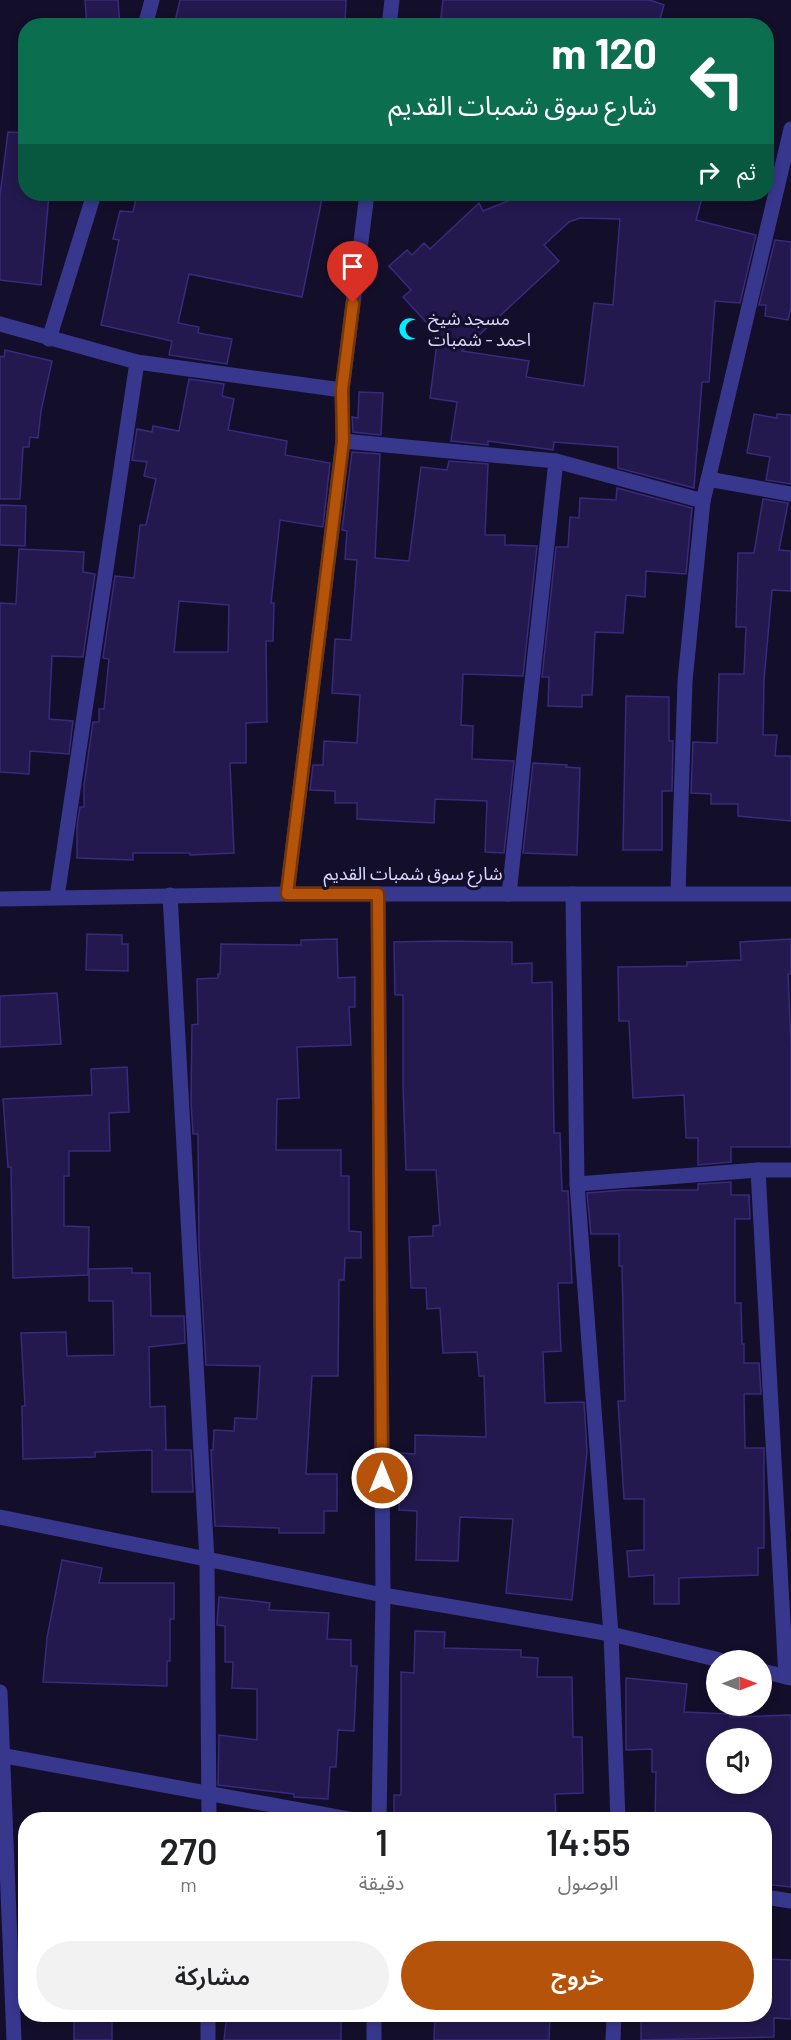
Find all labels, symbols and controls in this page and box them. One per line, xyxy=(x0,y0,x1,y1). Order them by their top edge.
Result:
text: 120 m xyxy=(551,27,657,77)
icon: left xyxy=(678,42,756,120)
text: شارع سوق شمبات القديم xyxy=(388,88,657,120)
icon: right xyxy=(692,156,725,189)
text: ثم xyxy=(737,158,756,184)
pin xyxy=(327,241,378,303)
icon: arrive xyxy=(336,250,369,283)
place label: مسجد شيخ احمد - شمبات xyxy=(428,307,531,350)
mosque icon: مسجد شيخ احمد - شمبات xyxy=(397,316,423,342)
street label: شارع سوق شمبات القديم xyxy=(323,862,503,888)
position arrow xyxy=(350,1446,414,1510)
north arrow xyxy=(706,1650,772,1716)
map controls xyxy=(706,1650,772,1794)
button: sound xyxy=(706,1728,772,1794)
text: 1 xyxy=(375,1820,388,1863)
text: 14:55 xyxy=(546,1820,631,1863)
text: 270 xyxy=(160,1829,217,1872)
text: دقيقة xyxy=(359,1870,404,1894)
text: الوصول xyxy=(558,1870,619,1894)
text: m xyxy=(180,1872,197,1896)
button: مشاركة xyxy=(36,1941,389,2010)
button: خروج xyxy=(401,1941,754,2010)

